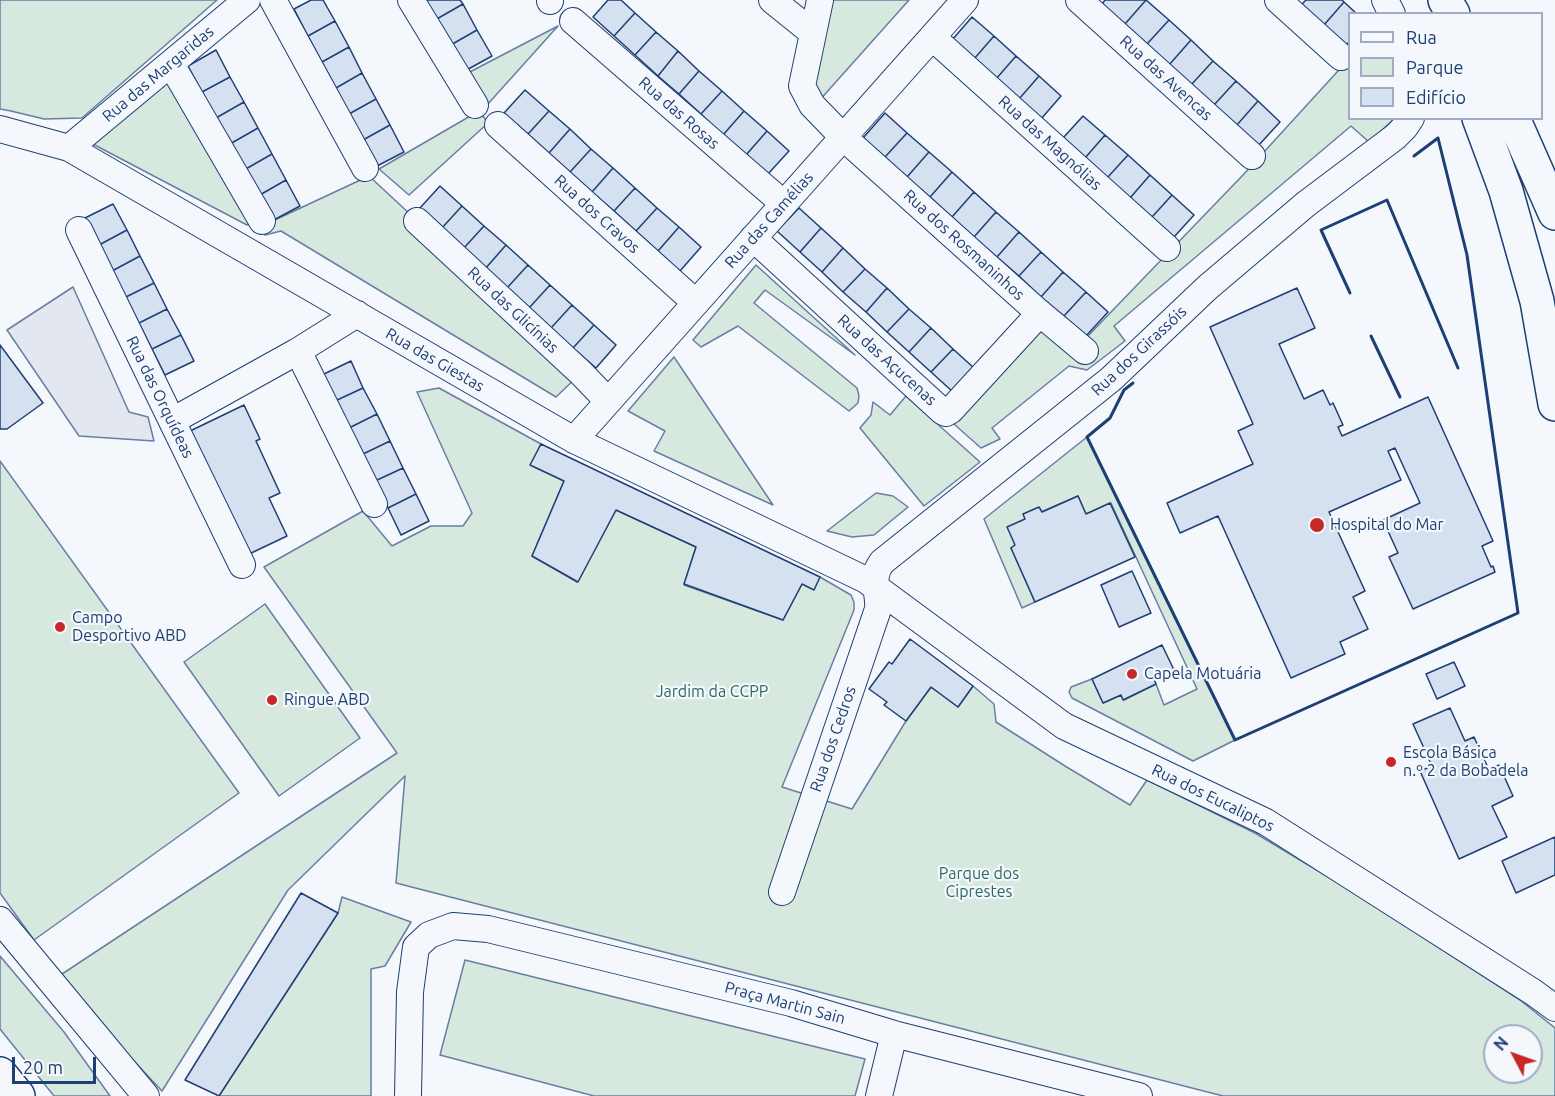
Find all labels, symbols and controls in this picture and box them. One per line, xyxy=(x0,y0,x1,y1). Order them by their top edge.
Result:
legend xyxy=(1348,12,1543,120)
street label: Rua das Margaridas xyxy=(98,22,218,126)
text: Rua xyxy=(1406,27,1437,47)
street label: Rua das Avencas xyxy=(1116,31,1216,125)
text: Parque xyxy=(1406,57,1463,77)
street label: Rua das Rosas xyxy=(635,73,723,153)
text: Edifício xyxy=(1406,87,1466,107)
street label: Rua das Magnólias xyxy=(994,92,1106,194)
street label: Rua das Camélias xyxy=(721,168,817,272)
street label: Rua dos Cravos xyxy=(550,171,644,257)
street label: Rua dos Rosmaninhos xyxy=(900,186,1028,304)
street label: Rua das Glicínias xyxy=(464,263,562,357)
street label: Rua dos Girassóis xyxy=(1087,302,1191,400)
street label: Rua das Açucenas xyxy=(834,310,940,410)
street label: Rua das Giestas xyxy=(382,324,488,396)
street label: Rua das Orquídeas xyxy=(122,333,198,461)
place label: Hospital do Mar xyxy=(1330,515,1444,535)
marker: Hospital do Mar xyxy=(1308,516,1326,534)
place label: Campo Desportivo ABD xyxy=(72,608,187,646)
marker: Campo Desportivo ABD xyxy=(53,620,67,634)
place label: Capela Motuária xyxy=(1144,664,1261,684)
marker: Capela Motuária xyxy=(1125,667,1139,681)
park label: Jardim da CCPP xyxy=(656,682,768,702)
street label: Rua dos Cedros xyxy=(806,684,860,794)
place label: Ringue ABD xyxy=(284,690,370,710)
marker: Ringue ABD xyxy=(265,693,279,707)
place label: Escola Básica n.º 2 da Bobadela xyxy=(1403,743,1528,781)
marker: Escola Básica n.º 2 da Bobadela xyxy=(1384,755,1398,769)
street label: Rua dos Eucaliptos xyxy=(1149,760,1277,836)
park label: Parque dos Ciprestes xyxy=(939,864,1019,902)
street label: Praça Martin Sain xyxy=(723,978,847,1028)
north arrow xyxy=(1483,1024,1543,1084)
text: N xyxy=(1490,1033,1512,1054)
scale bar xyxy=(15,1045,99,1083)
text: 20 m xyxy=(23,1057,63,1077)

